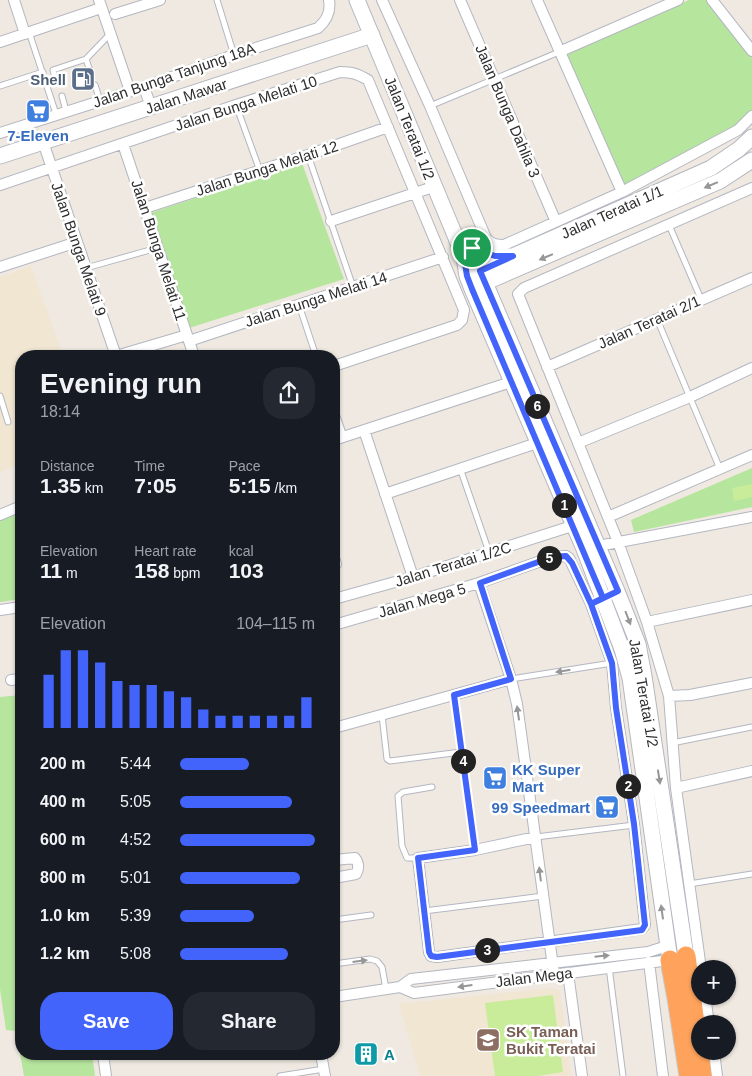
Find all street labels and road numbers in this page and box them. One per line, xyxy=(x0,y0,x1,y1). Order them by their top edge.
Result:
street label: Jalan Bunga Tanjung 18A xyxy=(91,39,257,111)
street label: Jalan Bunga Dahlia 3 xyxy=(472,42,544,180)
street label: Jalan Bunga Melati 10 xyxy=(173,72,319,134)
street label: Jalan Teratai 1/2 xyxy=(382,74,438,182)
street label: Jalan Mawar xyxy=(143,75,229,117)
street label: Jalan Bunga Melati 12 xyxy=(194,137,340,199)
street label: Jalan Bunga Melati 11 xyxy=(128,177,190,323)
street label: Jalan Bunga Melati 9 xyxy=(48,180,110,318)
street label: Jalan Teratai 1/1 xyxy=(558,182,666,242)
street label: Jalan Bunga Melati 14 xyxy=(243,268,389,330)
street label: Jalan Teratai 2/1 xyxy=(595,292,703,352)
street label: Jalan Teratai 1/2C xyxy=(393,538,513,590)
street label: Jalan Mega 5 xyxy=(376,579,468,621)
street label: Jalan Teratai 1/2 xyxy=(626,637,662,749)
street label: Jalan Mega xyxy=(494,964,574,990)

